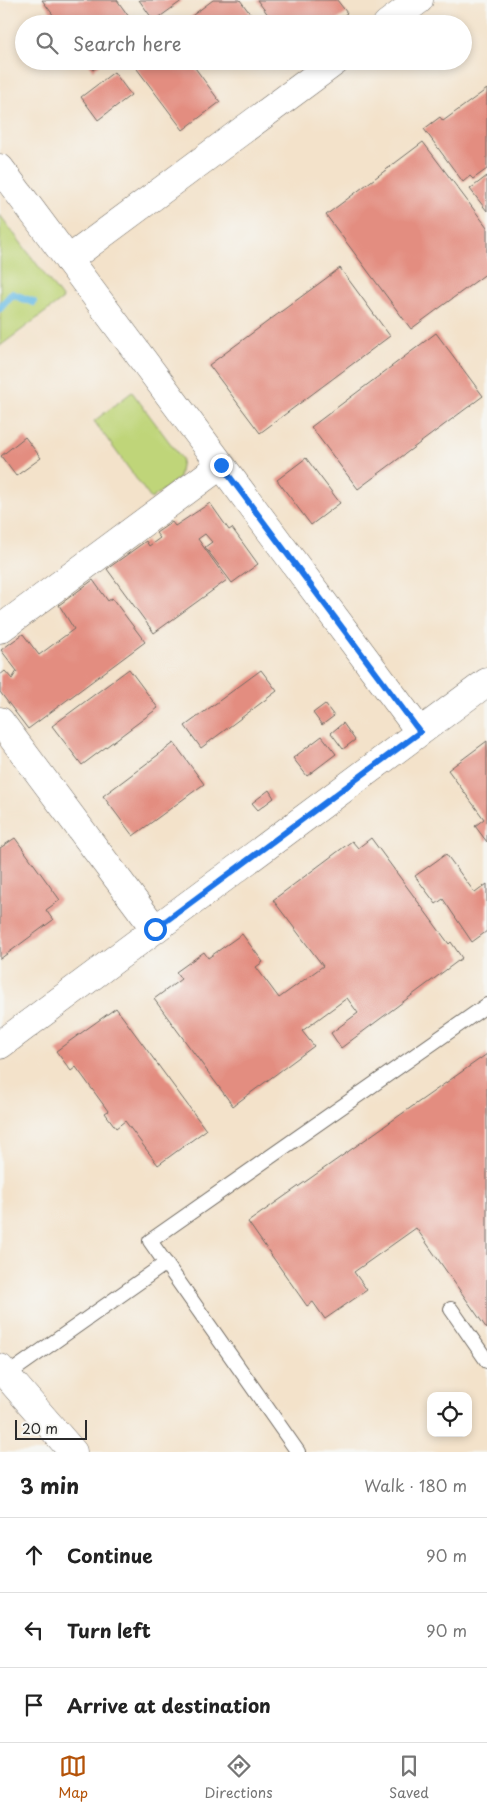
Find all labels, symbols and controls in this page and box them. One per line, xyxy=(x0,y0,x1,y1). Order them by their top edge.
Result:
search box xyxy=(15,15,472,70)
icon: search xyxy=(33,29,61,57)
text: Search here xyxy=(73,29,182,57)
route end xyxy=(210,454,233,477)
route start xyxy=(144,918,167,941)
map controls xyxy=(427,1392,472,1437)
button: locate xyxy=(427,1392,472,1437)
scale bar xyxy=(15,1417,88,1440)
text: 20 m xyxy=(22,1418,58,1439)
text: 3 min xyxy=(20,1469,79,1501)
text: Walk · 180 m xyxy=(364,1473,467,1497)
icon: ahead xyxy=(20,1541,48,1569)
text: Continue xyxy=(67,1541,153,1569)
text: 90 m xyxy=(426,1543,467,1567)
icon: left xyxy=(20,1616,48,1644)
text: Turn left xyxy=(67,1616,151,1644)
text: 90 m xyxy=(426,1618,467,1642)
icon: arrive xyxy=(20,1691,48,1719)
text: Arrive at destination xyxy=(67,1691,271,1719)
tab: Map xyxy=(58,1752,88,1803)
tab: Directions xyxy=(205,1752,273,1803)
tab: Saved xyxy=(389,1752,429,1803)

